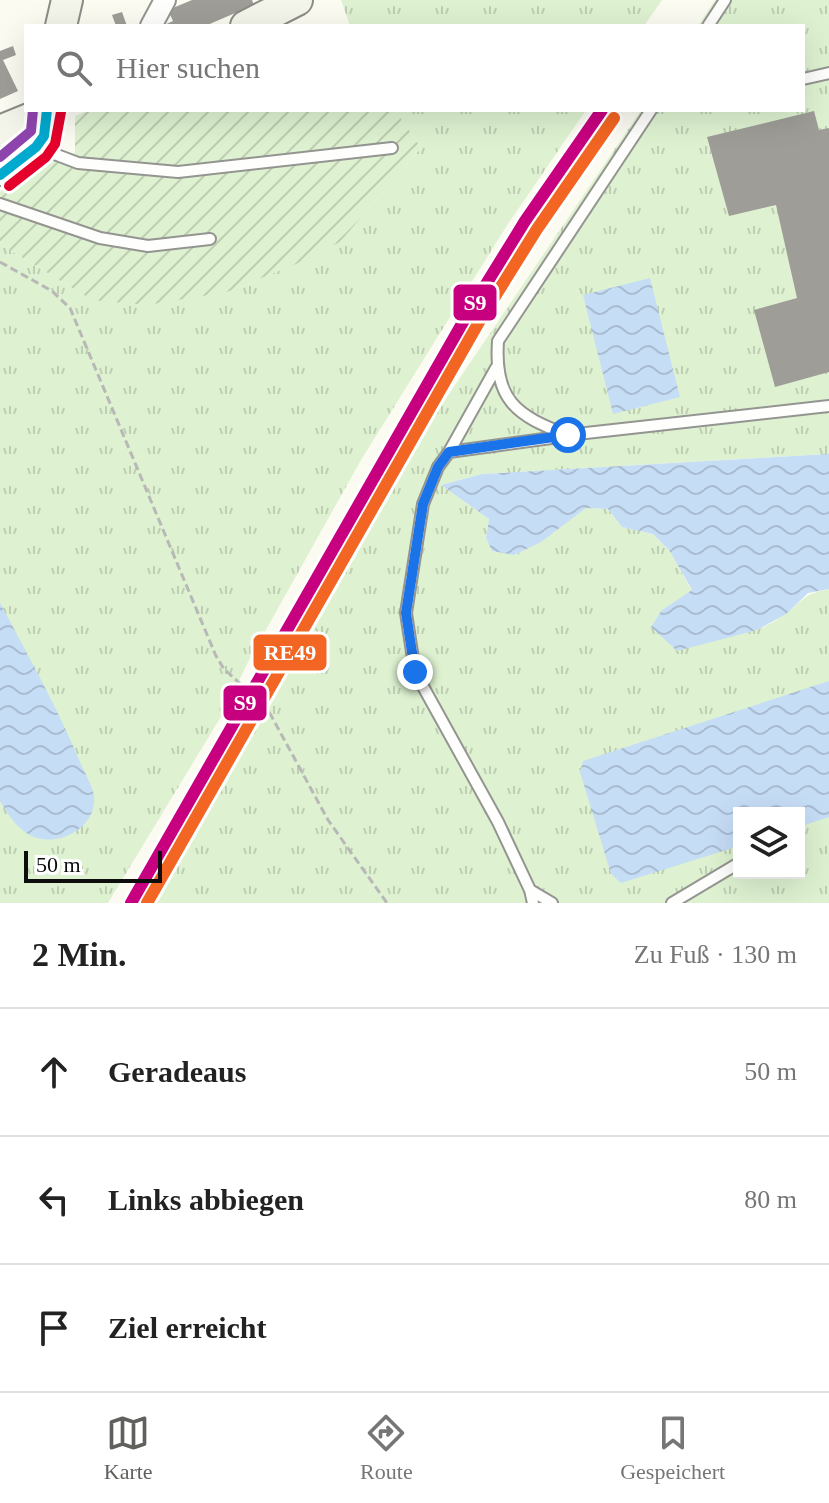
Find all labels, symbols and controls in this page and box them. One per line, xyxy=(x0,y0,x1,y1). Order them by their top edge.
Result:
search box xyxy=(24,24,805,112)
icon: search xyxy=(52,46,96,90)
text: Hier suchen xyxy=(116,51,260,84)
line badge: S9 xyxy=(452,283,498,322)
text: S9 xyxy=(463,290,487,315)
route start xyxy=(550,417,586,453)
line badge: RE49 xyxy=(252,633,328,672)
text: RE49 xyxy=(264,640,316,665)
route end xyxy=(397,654,433,690)
line badge: S9 xyxy=(222,684,268,722)
text: S9 xyxy=(233,690,257,715)
map controls xyxy=(733,807,805,879)
button: layers xyxy=(733,807,805,879)
scale bar xyxy=(24,847,162,883)
text: 50 m xyxy=(36,852,81,877)
text: 2 Min. xyxy=(32,936,126,973)
text: Zu Fuß · 130 m xyxy=(634,940,797,969)
icon: ahead xyxy=(32,1050,76,1094)
text: Geradeaus xyxy=(108,1055,246,1088)
text: 50 m xyxy=(744,1057,797,1086)
icon: left xyxy=(32,1178,76,1222)
text: Links abbiegen xyxy=(108,1183,304,1216)
text: 80 m xyxy=(744,1185,797,1214)
icon: arrive xyxy=(32,1306,76,1350)
text: Ziel erreicht xyxy=(108,1311,267,1344)
tab: Karte xyxy=(104,1411,153,1485)
tab: Route xyxy=(360,1411,413,1485)
tab: Gespeichert xyxy=(620,1411,725,1485)

